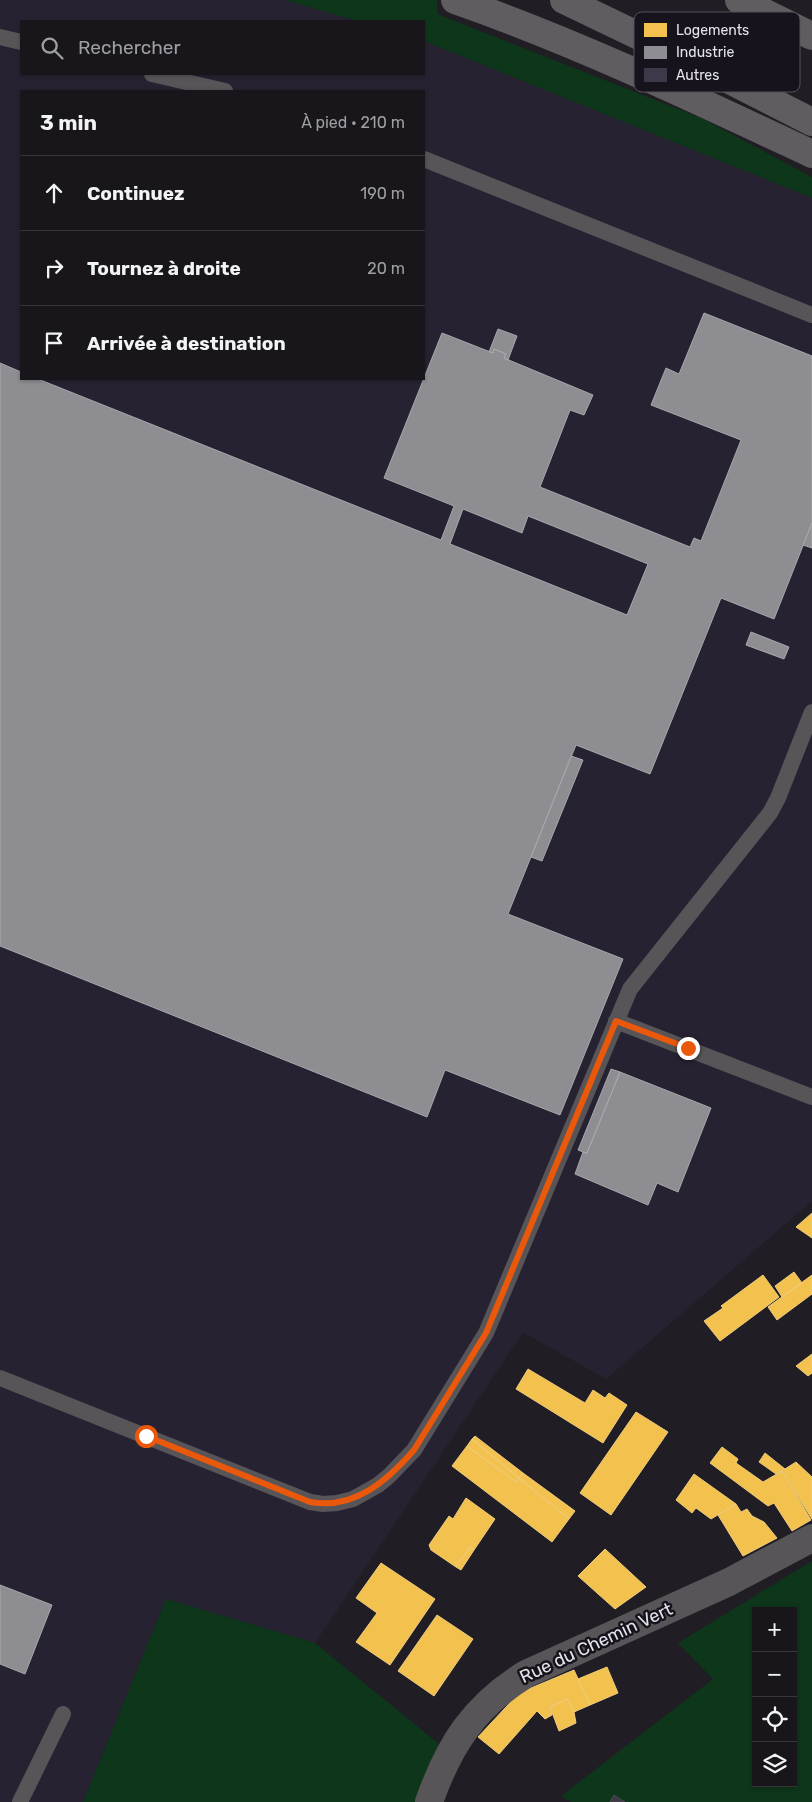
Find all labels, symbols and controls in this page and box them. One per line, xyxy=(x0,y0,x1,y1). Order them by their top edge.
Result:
legend xyxy=(634,12,800,92)
search box xyxy=(20,20,425,75)
text: Logements xyxy=(676,22,749,39)
icon: search xyxy=(38,34,66,62)
text: Rechercher xyxy=(78,36,181,59)
text: Industrie xyxy=(676,44,734,61)
text: Autres xyxy=(676,67,719,84)
text: 3 min xyxy=(40,110,97,135)
text: À pied · 210 m xyxy=(301,113,405,132)
icon: ahead xyxy=(40,179,68,207)
text: Continuez xyxy=(87,182,185,205)
text: 190 m xyxy=(360,184,405,203)
icon: right xyxy=(40,254,68,282)
text: Tournez à droite xyxy=(87,257,241,280)
text: 20 m xyxy=(367,259,405,278)
icon: arrive xyxy=(40,329,68,357)
text: Arrivée à destination xyxy=(87,332,286,355)
route end xyxy=(677,1037,700,1060)
route start xyxy=(135,1425,158,1448)
street label: Rue du Chemin Vert xyxy=(516,1598,676,1688)
map controls xyxy=(752,1607,797,1787)
button: + xyxy=(752,1607,797,1652)
button: − xyxy=(752,1652,797,1697)
button: locate xyxy=(752,1697,797,1742)
button: layers xyxy=(752,1742,797,1787)

